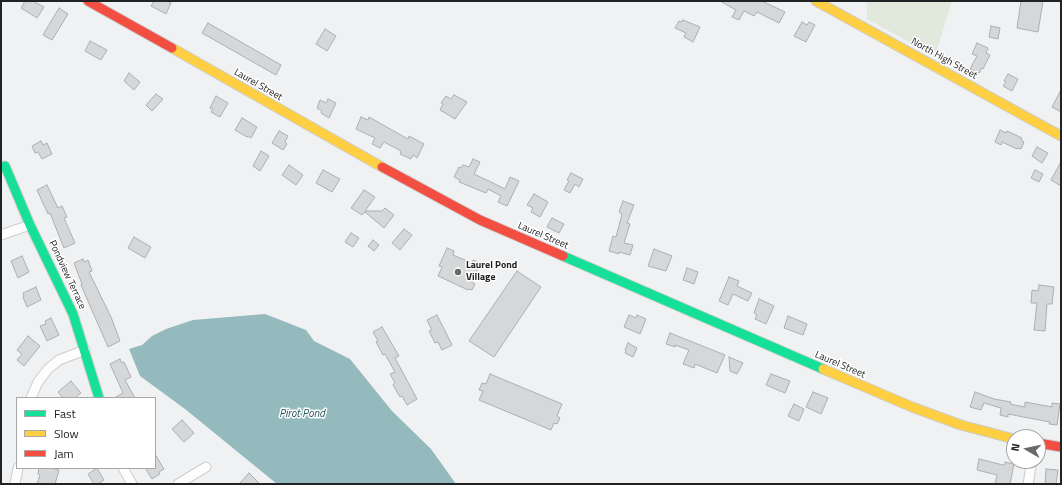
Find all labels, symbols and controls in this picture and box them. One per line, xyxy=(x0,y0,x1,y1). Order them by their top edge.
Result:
street label: North High Street xyxy=(909,36,979,82)
street label: Laurel Street xyxy=(232,66,284,104)
street label: Laurel Street xyxy=(516,220,570,252)
street label: Pondview Terrace xyxy=(46,239,88,311)
place label: Laurel Pond Village xyxy=(466,260,517,284)
marker: Laurel Pond Village xyxy=(453,267,463,277)
street label: Laurel Street xyxy=(813,349,867,381)
legend xyxy=(16,397,156,469)
text: Fast xyxy=(54,404,76,423)
water label: Pirot Pond xyxy=(279,407,325,421)
text: Slow xyxy=(54,424,79,443)
north arrow xyxy=(1006,429,1046,469)
text: N xyxy=(1007,442,1024,452)
text: Jam xyxy=(54,444,74,463)

